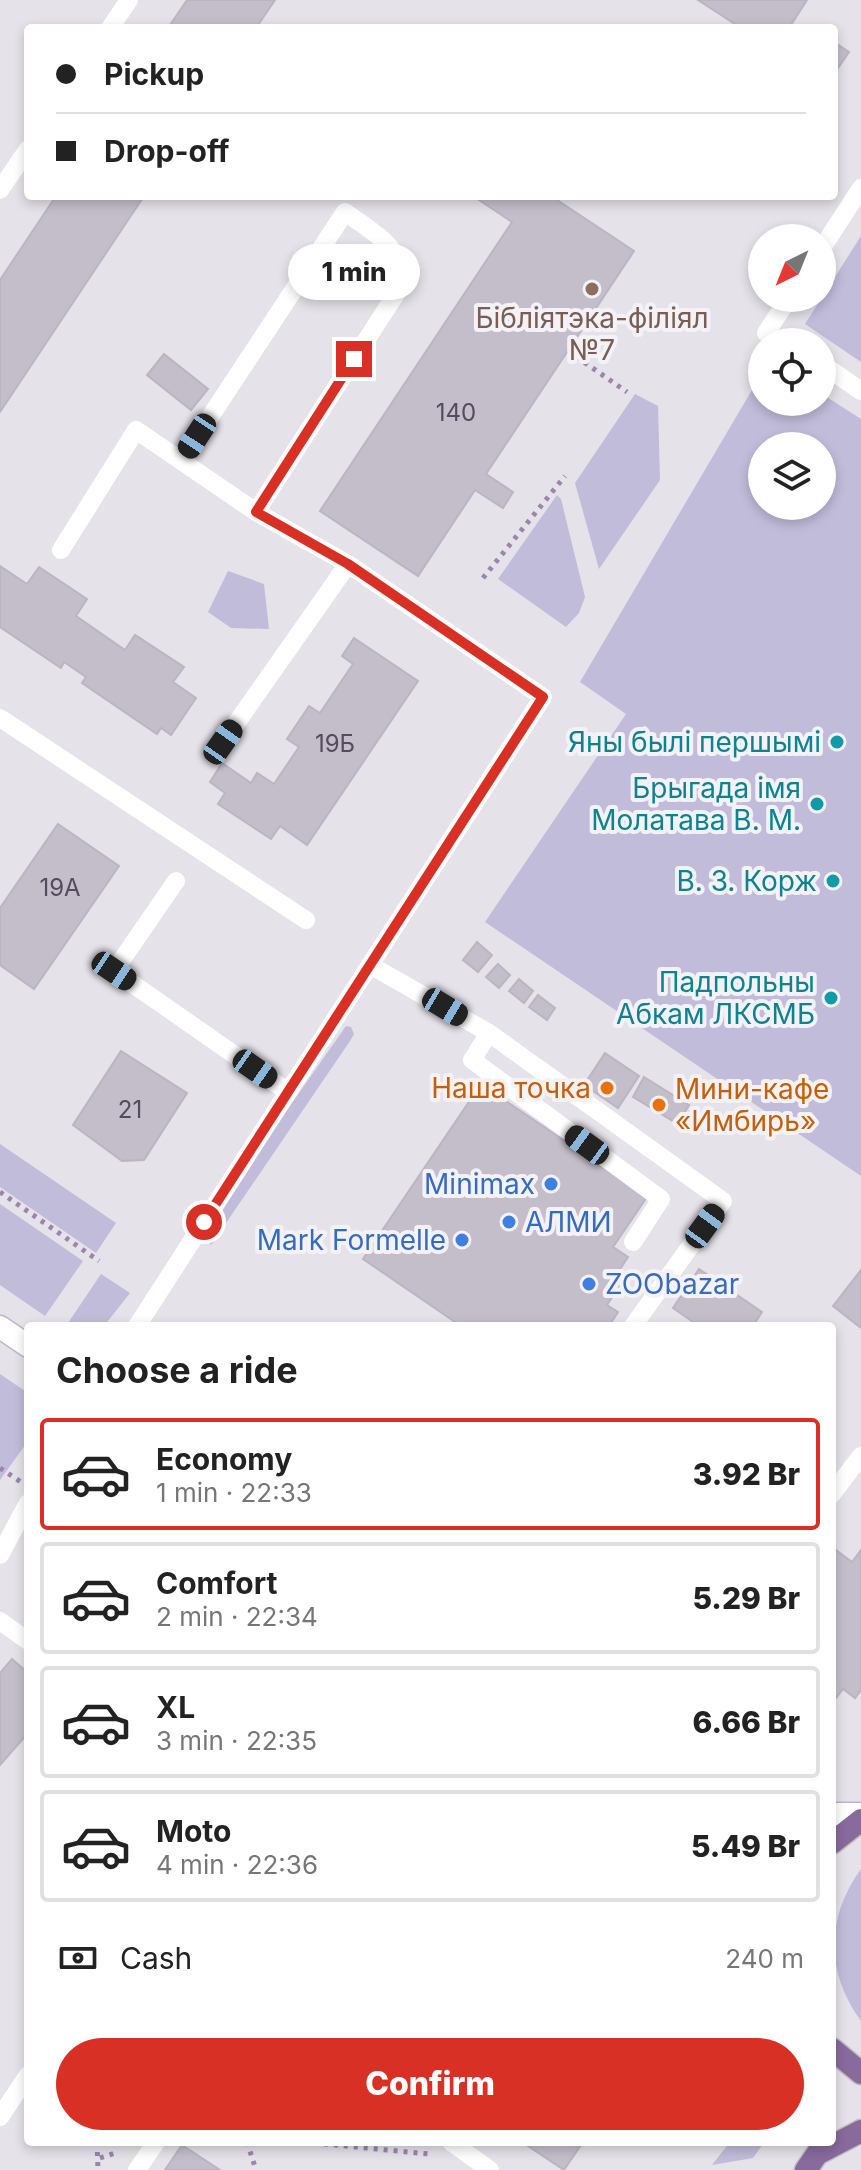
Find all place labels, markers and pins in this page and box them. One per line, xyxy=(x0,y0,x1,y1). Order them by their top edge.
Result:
marker: Бібліятэка-філіял №7 xyxy=(583,280,601,298)
place label: Бібліятэка-філіял №7 xyxy=(475,301,709,367)
place label: Яны былі першымі xyxy=(568,725,821,759)
marker: Яны былі першымі xyxy=(828,733,846,751)
place label: Брыгада імя Молатава В. М. xyxy=(591,771,801,837)
marker: Брыгада імя Молатава В. М. xyxy=(808,795,826,813)
place label: В. З. Корж xyxy=(676,864,817,898)
marker: В. З. Корж xyxy=(824,872,842,890)
place label: Падпольны Абкам ЛКСМБ xyxy=(616,965,815,1031)
marker: Падпольны Абкам ЛКСМБ xyxy=(822,989,840,1007)
place label: Наша точка xyxy=(431,1071,591,1105)
place label: Мини-кафе «Имбирь» xyxy=(675,1072,829,1138)
marker: Наша точка xyxy=(598,1079,616,1097)
marker: Мини-кафе «Имбирь» xyxy=(650,1096,668,1114)
place label: Minimax xyxy=(424,1167,535,1201)
marker: Minimax xyxy=(542,1175,560,1193)
place label: АЛМИ xyxy=(525,1205,612,1239)
marker: АЛМИ xyxy=(500,1213,518,1231)
place label: Mark Formelle xyxy=(257,1223,446,1257)
marker: Mark Formelle xyxy=(453,1231,471,1249)
place label: ZOObazar xyxy=(605,1267,739,1301)
marker: ZOObazar xyxy=(580,1275,598,1293)

